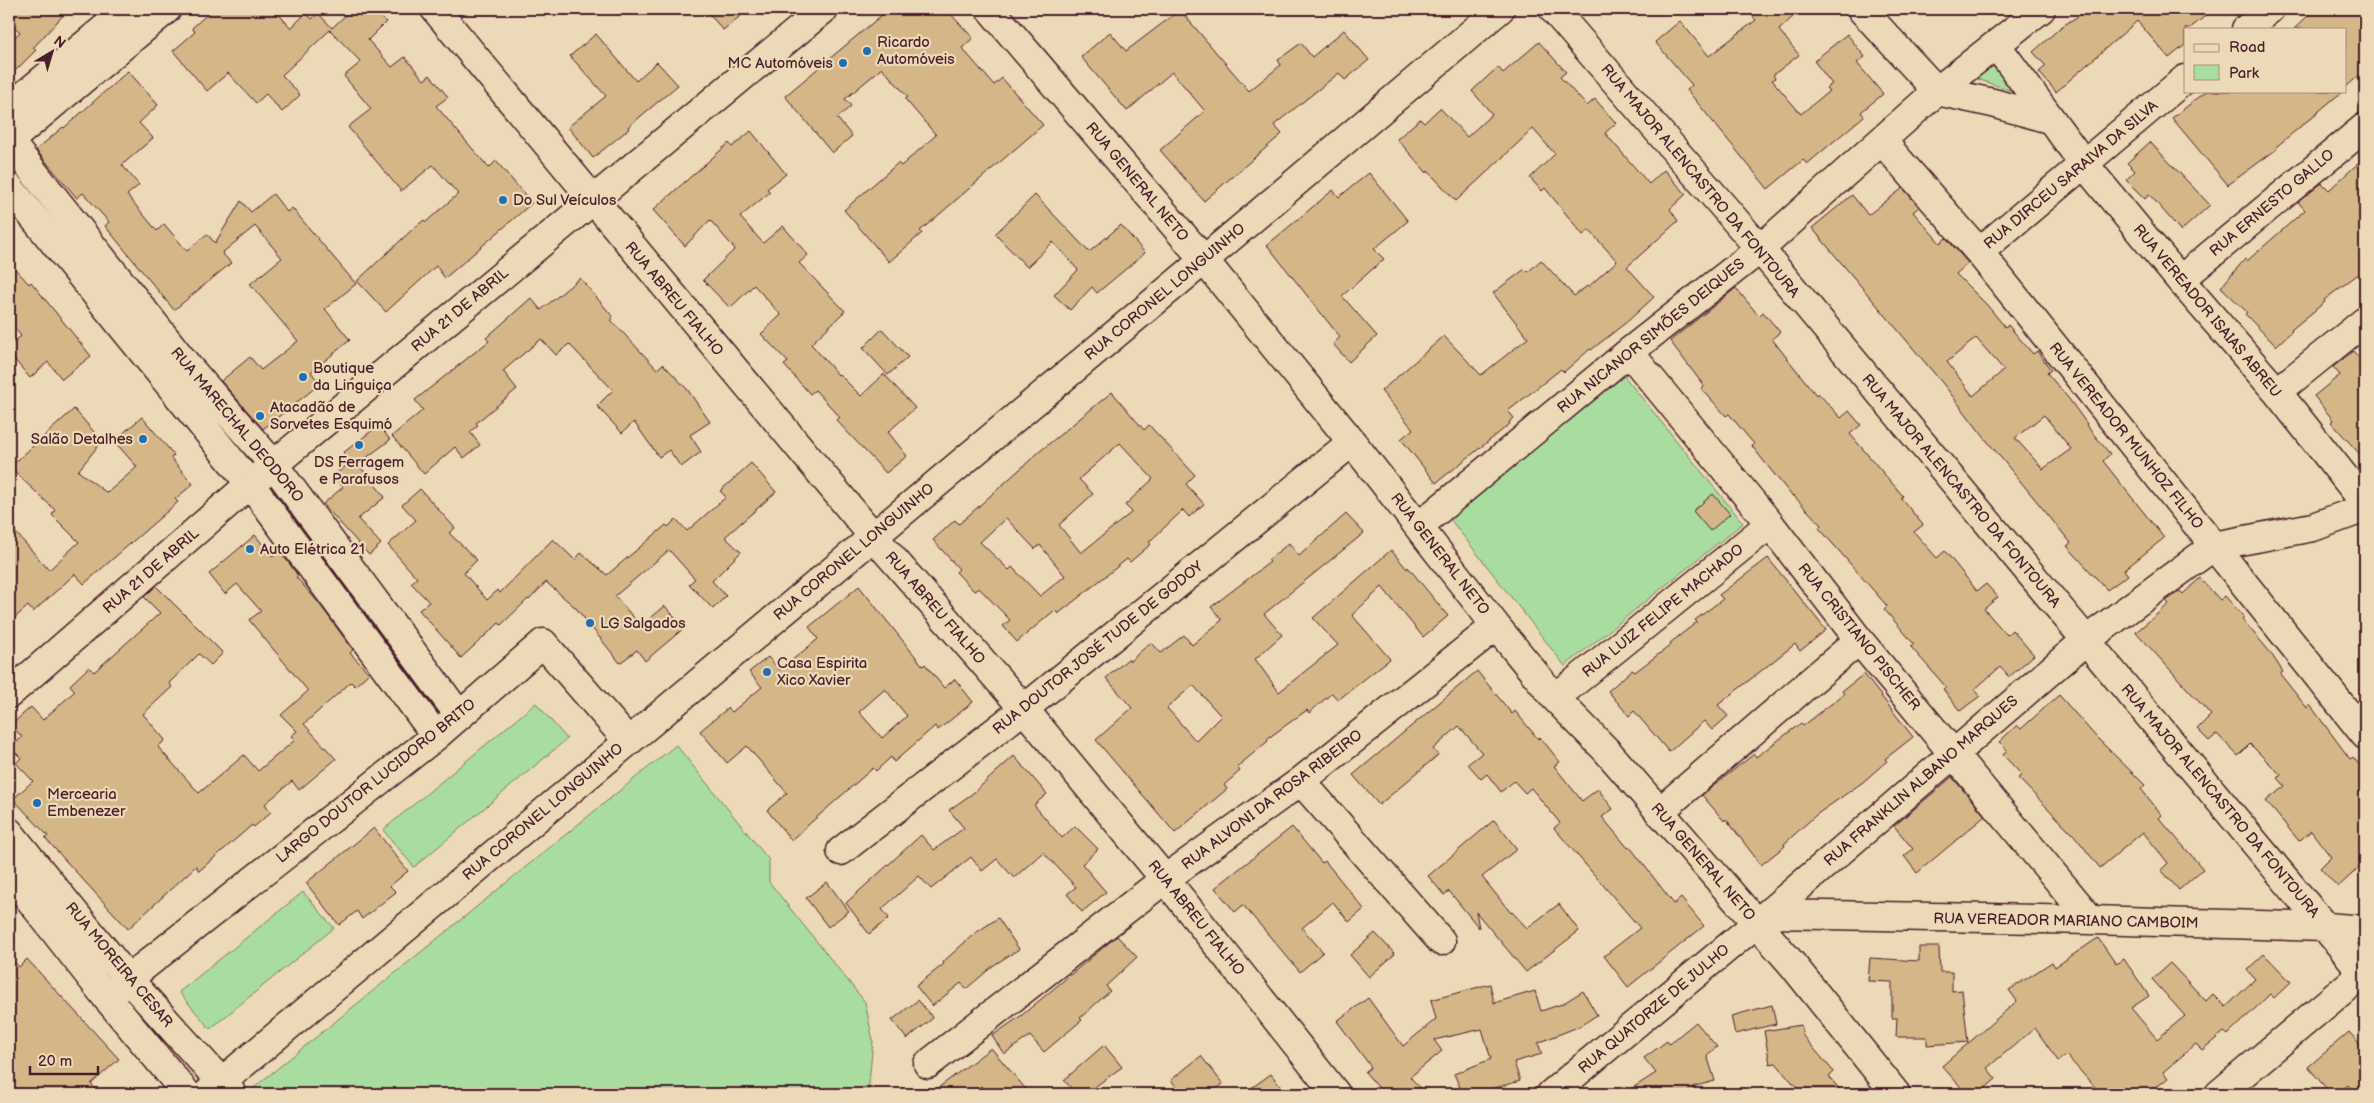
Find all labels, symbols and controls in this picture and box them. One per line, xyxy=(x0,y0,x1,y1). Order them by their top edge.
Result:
north arrow xyxy=(28,28,78,78)
legend xyxy=(2184,28,2346,92)
text: N xyxy=(50,32,69,52)
place label: Ricardo Automóveis xyxy=(877,33,955,69)
text: Road xyxy=(2229,38,2265,57)
marker: Ricardo Automóveis xyxy=(861,45,873,57)
place label: MC Automóveis xyxy=(728,54,834,73)
marker: MC Automóveis xyxy=(837,57,849,69)
street label: RUA MAJOR ALENCASTRO DA FONTOURA xyxy=(1597,60,1804,302)
text: Park xyxy=(2229,64,2260,83)
street label: RUA DIRCEU SARAIVA DA SILVA xyxy=(1980,96,2163,254)
street label: RUA GENERAL NETO xyxy=(1082,118,1192,246)
street label: RUA ERNESTO GALLO xyxy=(2206,145,2338,261)
place label: Do Sul Veículos xyxy=(513,191,617,210)
marker: Do Sul Veículos xyxy=(497,194,509,206)
street label: RUA CORONEL LONGUINHO xyxy=(1081,219,1249,365)
street label: RUA VEREADOR ISAIAS ABREU xyxy=(2129,220,2285,402)
street label: RUA ABREU FIALHO xyxy=(621,238,727,360)
street label: RUA NICANOR SIMÕES DEIQUES xyxy=(1553,254,1749,418)
street label: RUA 21 DE ABRIL xyxy=(407,264,513,356)
street label: RUA VEREADOR MUNHOZ FILHO xyxy=(2045,339,2207,533)
street label: RUA MARECHAL DEODORO xyxy=(166,344,308,506)
place label: Boutique da Linguiça xyxy=(313,359,392,395)
street label: RUA MAJOR ALENCASTRO DA FONTOURA xyxy=(1858,370,2065,612)
marker: Boutique da Linguiça xyxy=(297,371,309,383)
place label: Atacadão de Sorvetes Esquimó xyxy=(270,398,392,434)
marker: Atacadão de Sorvetes Esquimó xyxy=(254,410,266,422)
place label: Salão Detalhes xyxy=(31,430,134,449)
marker: Salão Detalhes xyxy=(137,433,149,445)
marker: DS Ferragem e Parafusos xyxy=(353,439,365,451)
place label: DS Ferragem e Parafusos xyxy=(314,453,404,489)
street label: RUA CORONEL LONGUINHO xyxy=(770,479,938,625)
street label: RUA GENERAL NETO xyxy=(1386,489,1494,619)
street label: RUA 21 DE ABRIL xyxy=(99,524,203,618)
place label: Auto Elétrica 21 xyxy=(260,540,365,559)
street label: RUA LUIZ FELIPE MACHADO xyxy=(1578,540,1748,682)
marker: Auto Elétrica 21 xyxy=(244,543,256,555)
street label: RUA ABREU FIALHO xyxy=(881,548,989,668)
street label: RUA DOUTOR JOSÉ TUDE DE GODOY xyxy=(989,557,1207,739)
street label: RUA CRISTIANO PISCHER xyxy=(1794,559,1925,715)
place label: LG Salgados xyxy=(600,614,686,633)
marker: LG Salgados xyxy=(584,617,596,629)
place label: Casa Espirita Xico Xavier xyxy=(776,654,867,690)
marker: Casa Espirita Xico Xavier xyxy=(761,666,773,678)
street label: RUA MAJOR ALENCASTRO DA FONTOURA xyxy=(2117,680,2324,922)
street label: RUA FRANKLIN ALBANO MARQUES xyxy=(1820,691,2022,871)
street label: LARGO DOUTOR LUCIDORO BRITO xyxy=(273,695,479,867)
street label: RUA ALVONI DA ROSA RIBEIRO xyxy=(1178,726,1366,874)
street label: RUA CORONEL LONGUINHO xyxy=(459,739,627,885)
place label: Mercearia Embenezer xyxy=(47,785,126,821)
marker: Mercearia Embenezer xyxy=(31,797,43,809)
street label: RUA GENERAL NETO xyxy=(1647,799,1759,925)
street label: RUA ABREU FIALHO xyxy=(1144,856,1248,980)
street label: RUA MOREIRA CESAR xyxy=(61,899,177,1032)
street label: RUA VEREADOR MARIANO CAMBOIM xyxy=(1933,909,2199,933)
street label: RUA QUATORZE DE JULHO xyxy=(1574,940,1734,1078)
scale bar xyxy=(30,1043,98,1075)
text: 20 m xyxy=(38,1052,72,1071)

